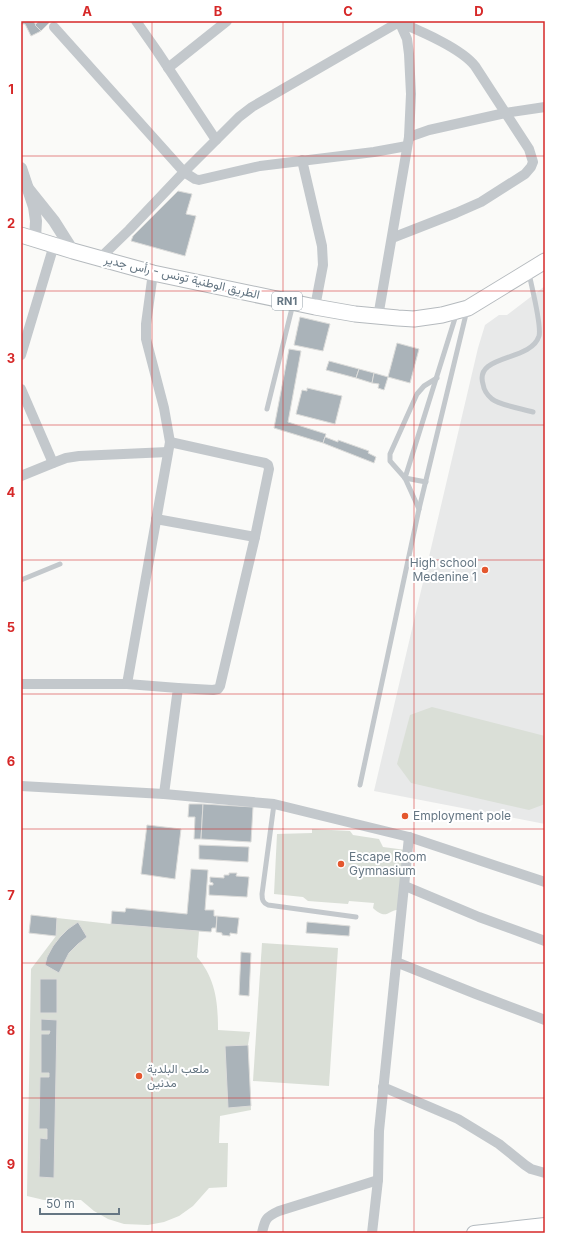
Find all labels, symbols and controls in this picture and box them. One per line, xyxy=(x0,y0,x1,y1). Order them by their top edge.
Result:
text: A xyxy=(82,3,92,19)
text: B xyxy=(214,3,223,19)
text: C xyxy=(343,3,353,19)
text: D xyxy=(474,3,484,19)
text: 1 xyxy=(8,81,14,97)
text: 2 xyxy=(7,215,15,231)
street label: الطريق الوطنية تونس - رأس جدير xyxy=(102,251,261,303)
road number: RN1 xyxy=(272,292,302,310)
text: 3 xyxy=(7,350,15,366)
text: 4 xyxy=(7,484,16,500)
place label: High school Medenine 1 xyxy=(410,555,477,584)
marker: High school Medenine 1 xyxy=(480,565,490,575)
text: 5 xyxy=(7,619,15,635)
text: 6 xyxy=(7,753,15,769)
place label: Employment pole xyxy=(413,808,511,823)
marker: Employment pole xyxy=(400,811,410,821)
place label: Escape Room Gymnasium xyxy=(349,849,426,878)
marker: Escape Room Gymnasium xyxy=(336,859,346,869)
text: 7 xyxy=(7,887,15,903)
text: 8 xyxy=(7,1022,15,1038)
place label: ملعب البلدية مدنين xyxy=(147,1061,209,1091)
marker: ملعب البلدية مدنين xyxy=(134,1071,144,1081)
text: 9 xyxy=(7,1156,15,1172)
scale bar xyxy=(40,1190,119,1216)
text: 50 m xyxy=(46,1196,75,1211)

